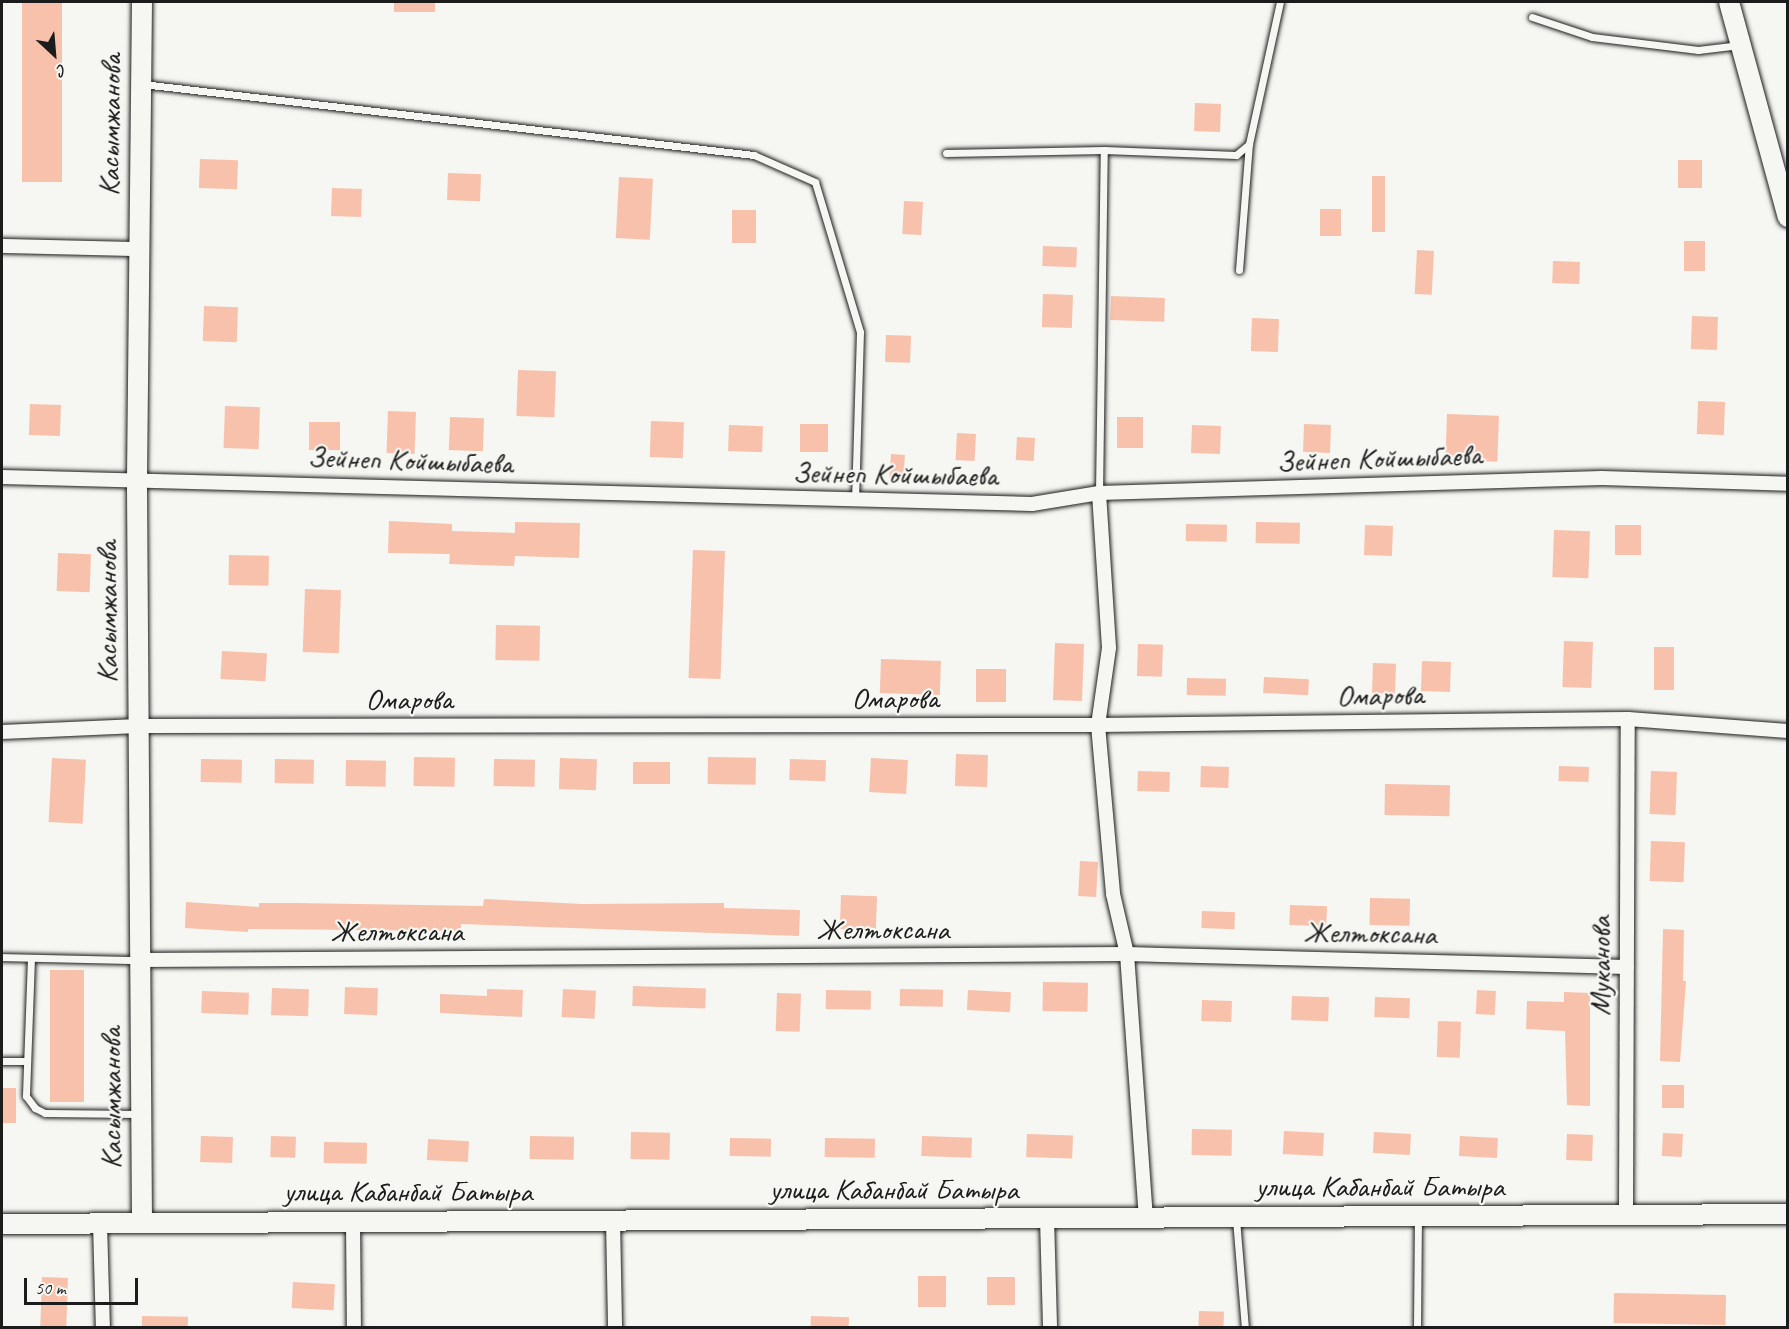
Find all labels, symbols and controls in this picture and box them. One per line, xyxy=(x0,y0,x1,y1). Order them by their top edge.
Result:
north arrow xyxy=(24,24,84,84)
street label: Касымжанова xyxy=(91,54,129,196)
text: С xyxy=(54,59,70,81)
street label: Зейнеп Койшыбаева xyxy=(1277,436,1481,480)
street label: Зейнеп Койшыбаева xyxy=(308,438,512,482)
street label: Зейнеп Койшыбаева xyxy=(793,454,997,494)
street label: Касымжанова xyxy=(89,541,125,683)
street label: Омарова xyxy=(1336,676,1424,714)
street label: Омарова xyxy=(851,680,939,716)
street label: Омарова xyxy=(365,681,453,717)
street label: Желтоксана xyxy=(817,911,949,947)
street label: Желтоксана xyxy=(331,913,463,949)
street label: Желтоксана xyxy=(1303,914,1437,952)
street label: Муканова xyxy=(1582,916,1618,1016)
street label: Касымжанова xyxy=(93,1027,129,1169)
street label: улица Кабанбай Батыра xyxy=(1255,1168,1505,1204)
street label: улица Кабанбай Батыра xyxy=(769,1171,1019,1207)
street label: улица Кабанбай Батыра xyxy=(283,1173,533,1209)
scale bar xyxy=(27,1266,141,1304)
text: 50 m xyxy=(35,1277,66,1299)

